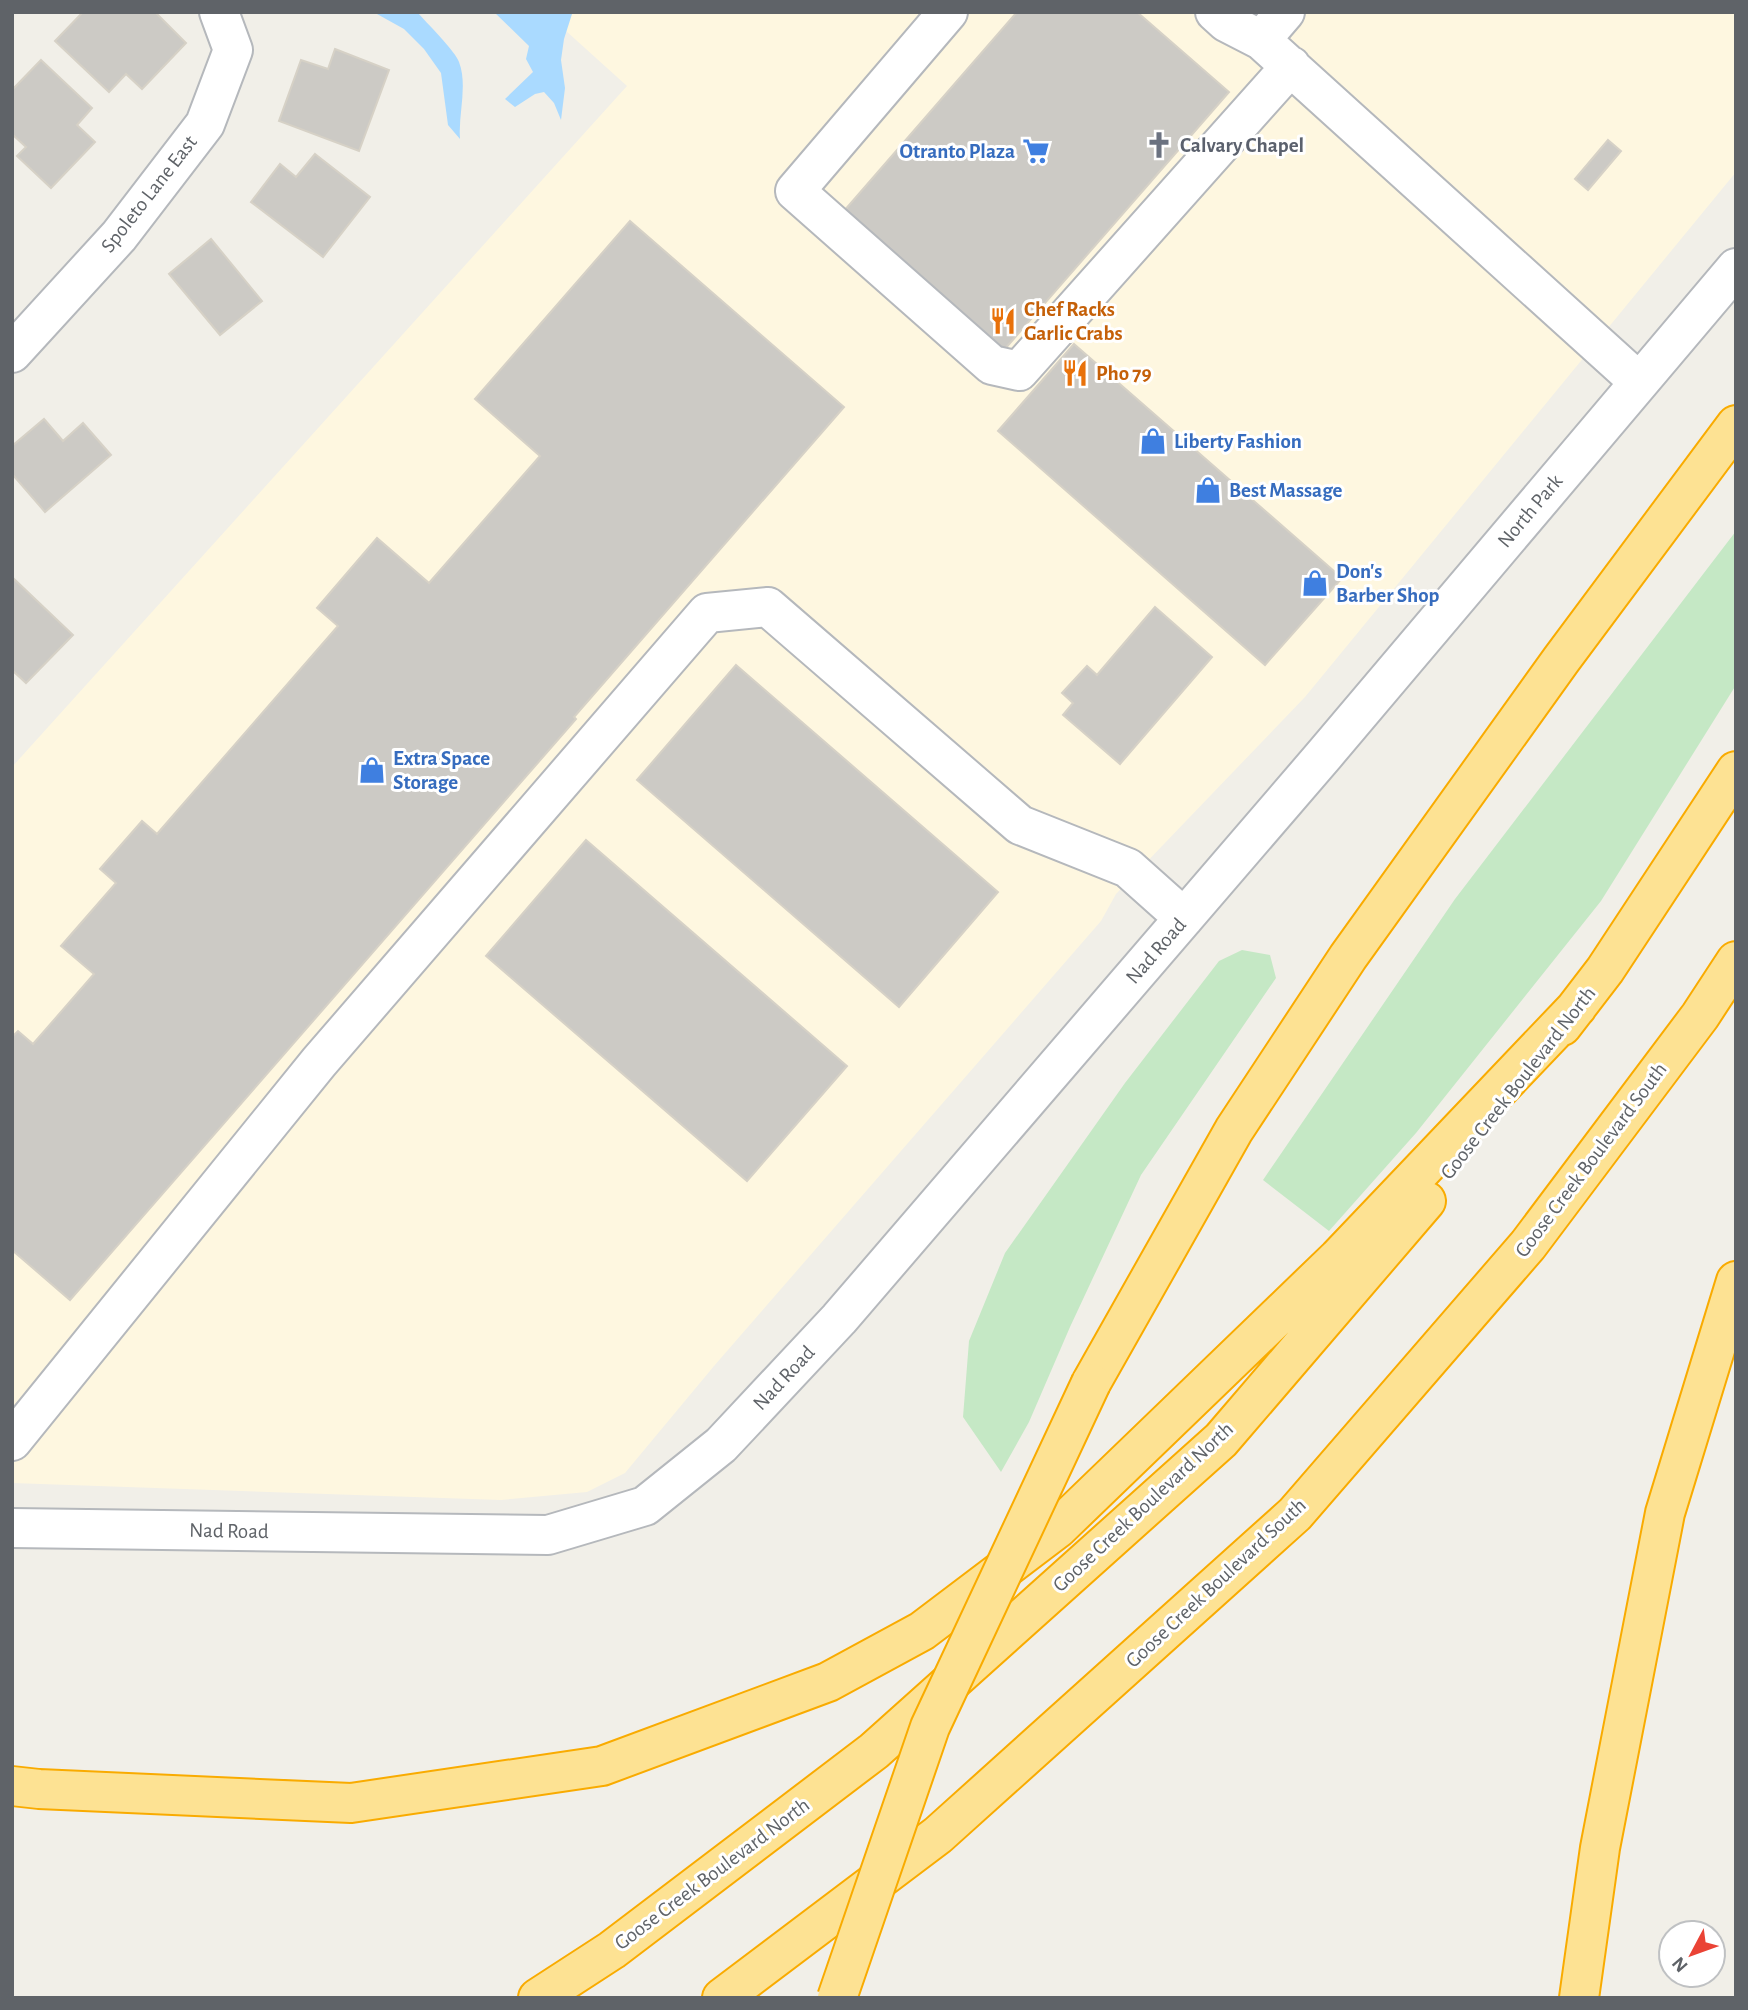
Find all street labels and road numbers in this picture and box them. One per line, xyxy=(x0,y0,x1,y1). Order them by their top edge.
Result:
street label: Spoleto Lane East xyxy=(97,131,201,256)
street label: North Park xyxy=(1494,470,1567,552)
street label: Nad Road xyxy=(1122,914,1190,988)
street label: Goose Creek Boulevard North xyxy=(1436,983,1600,1183)
street label: Goose Creek Boulevard South xyxy=(1511,1059,1671,1261)
street label: Nad Road xyxy=(749,1342,819,1414)
street label: Goose Creek Boulevard North xyxy=(1049,1418,1237,1596)
street label: Goose Creek Boulevard South xyxy=(1122,1494,1310,1672)
street label: Nad Road xyxy=(189,1520,269,1542)
street label: Goose Creek Boulevard North xyxy=(611,1794,813,1954)

